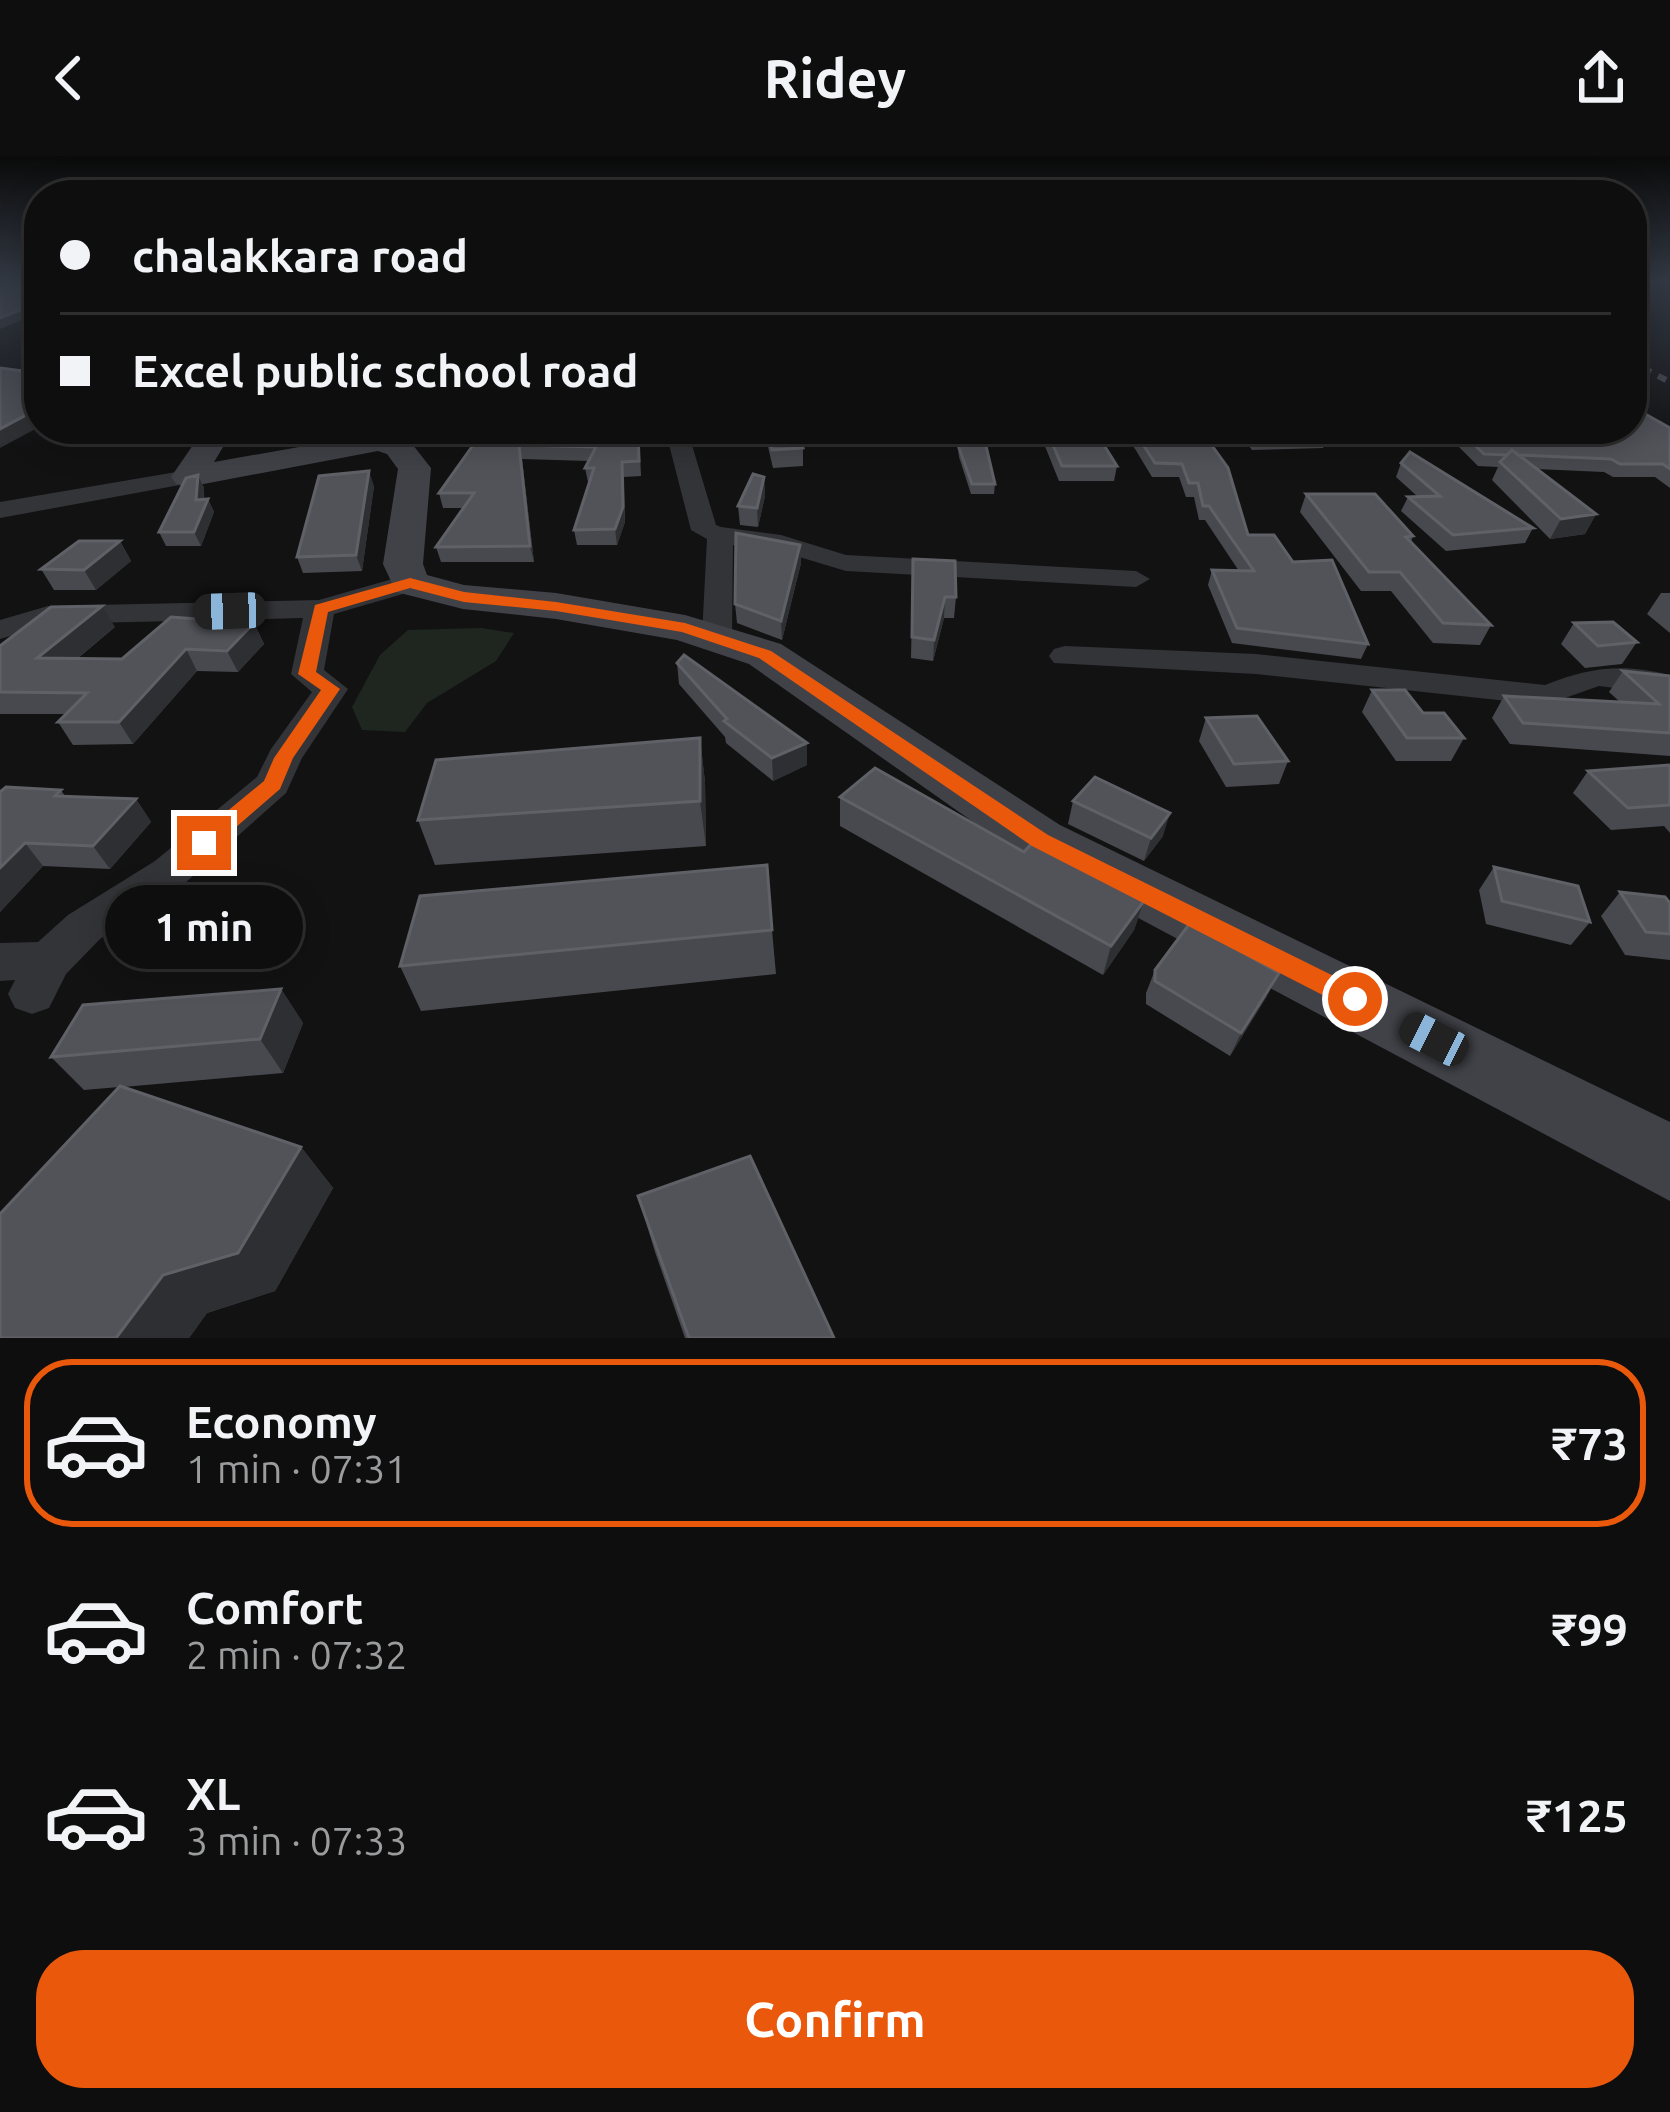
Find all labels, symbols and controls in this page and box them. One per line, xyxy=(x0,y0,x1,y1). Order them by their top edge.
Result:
icon: back xyxy=(36,45,102,111)
icon: share xyxy=(1568,45,1634,111)
text: Ridey xyxy=(764,48,906,108)
text: chalakkara road xyxy=(132,230,468,281)
text: Excel public school road xyxy=(132,345,638,396)
car xyxy=(193,592,267,630)
route end xyxy=(177,816,231,870)
callout: 1 min xyxy=(105,885,303,969)
text: 1 min xyxy=(155,905,253,948)
route start xyxy=(1328,972,1382,1026)
car xyxy=(1394,1007,1474,1071)
icon: car xyxy=(42,1389,150,1497)
text: Economy xyxy=(186,1396,377,1447)
text: ₹73 xyxy=(1552,1418,1628,1469)
text: 1 min · 07:31 xyxy=(186,1447,407,1490)
icon: car xyxy=(42,1575,150,1683)
text: Comfort xyxy=(186,1582,363,1633)
text: ₹99 xyxy=(1552,1604,1628,1655)
text: 2 min · 07:32 xyxy=(186,1633,407,1676)
icon: car xyxy=(42,1761,150,1869)
text: XL xyxy=(186,1768,240,1819)
text: ₹125 xyxy=(1526,1790,1628,1841)
text: 3 min · 07:33 xyxy=(186,1819,407,1862)
button: Confirm xyxy=(36,1950,1634,2088)

